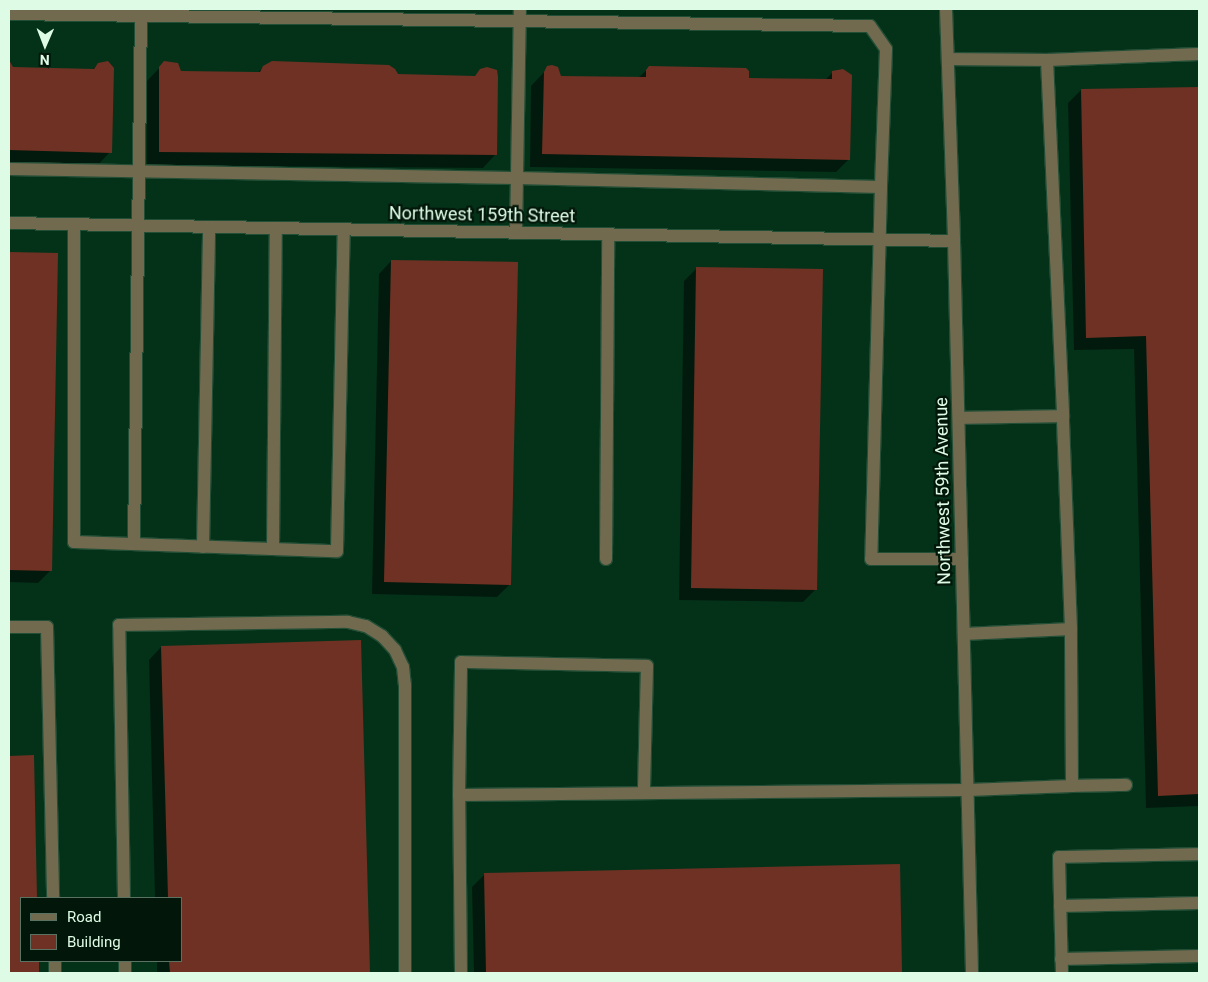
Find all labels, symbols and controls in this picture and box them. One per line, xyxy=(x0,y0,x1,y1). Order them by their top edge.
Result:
north arrow xyxy=(20,20,70,70)
text: N xyxy=(40,52,50,68)
street label: Northwest 159th Street xyxy=(389,203,575,227)
street label: Northwest 59th Avenue xyxy=(931,397,955,585)
legend xyxy=(20,897,182,962)
text: Road xyxy=(67,908,101,926)
text: Building xyxy=(67,933,121,951)

